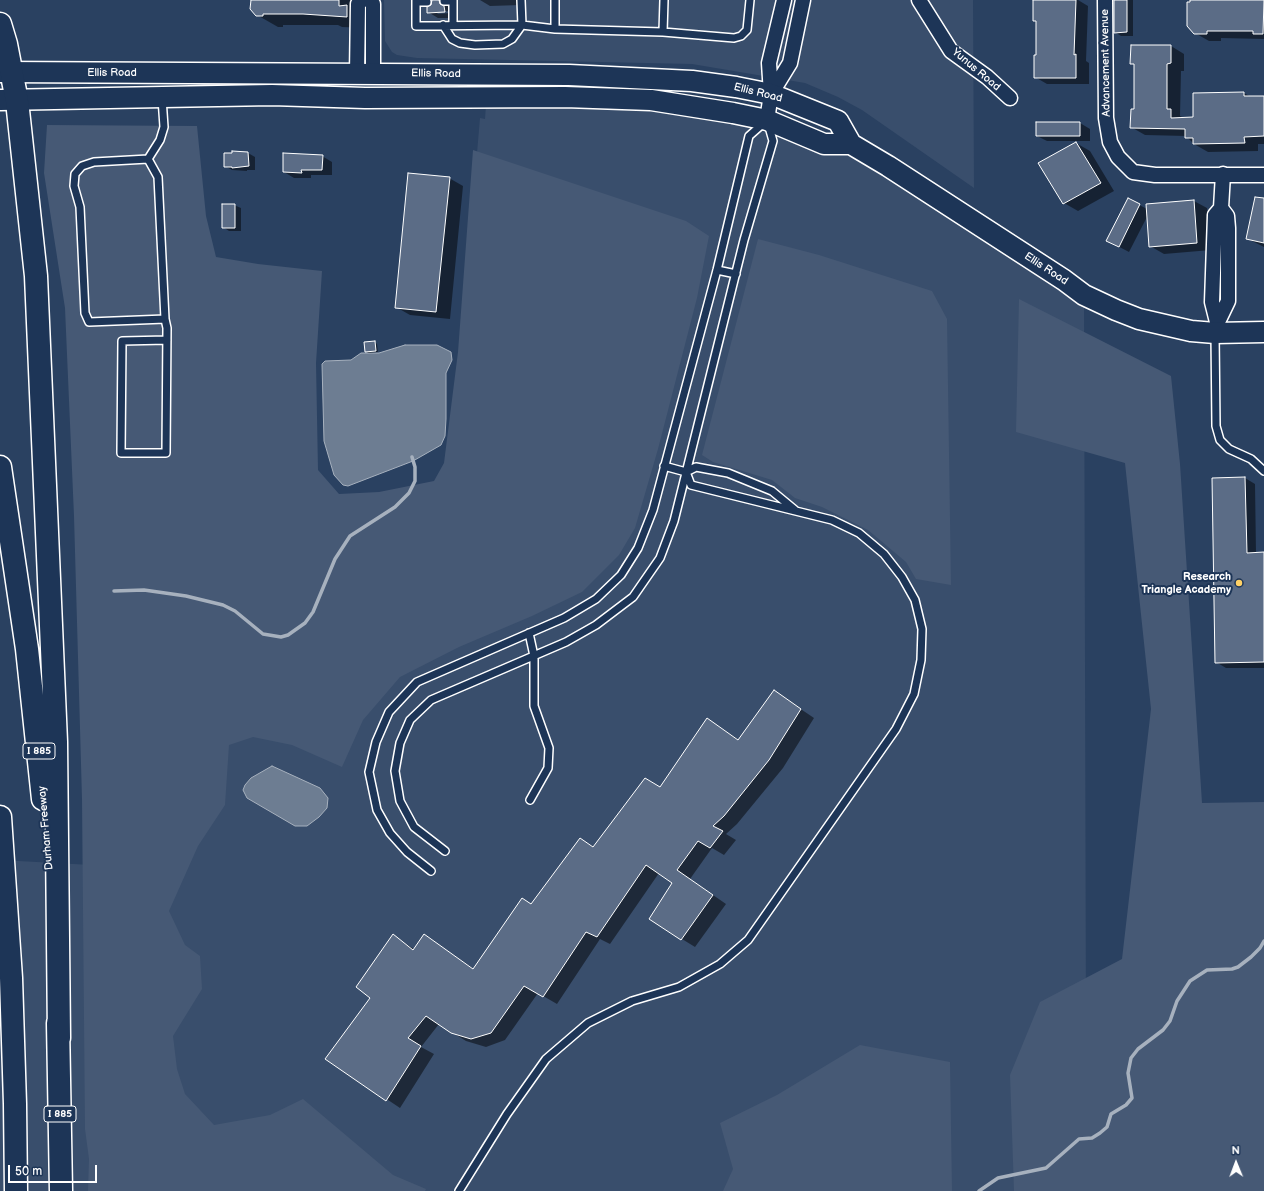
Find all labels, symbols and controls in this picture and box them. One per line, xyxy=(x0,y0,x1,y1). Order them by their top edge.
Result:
street label: Advancement Avenue xyxy=(1098,9,1114,117)
street label: Yunus Road xyxy=(949,46,1003,94)
street label: Ellis Road xyxy=(87,66,137,80)
street label: Ellis Road xyxy=(411,67,461,81)
street label: Ellis Road xyxy=(732,81,784,105)
street label: Ellis Road xyxy=(1022,250,1070,288)
place label: Research Triangle Academy xyxy=(1141,570,1231,596)
marker: Research Triangle Academy xyxy=(1234,578,1244,588)
road number: I 885 xyxy=(23,743,55,759)
street label: Durham Freeway xyxy=(36,785,56,871)
road number: I 885 xyxy=(44,1106,76,1122)
north arrow xyxy=(1216,1143,1256,1183)
text: N xyxy=(1232,1144,1240,1157)
scale bar xyxy=(10,1157,99,1183)
text: 50 m xyxy=(15,1164,42,1179)

